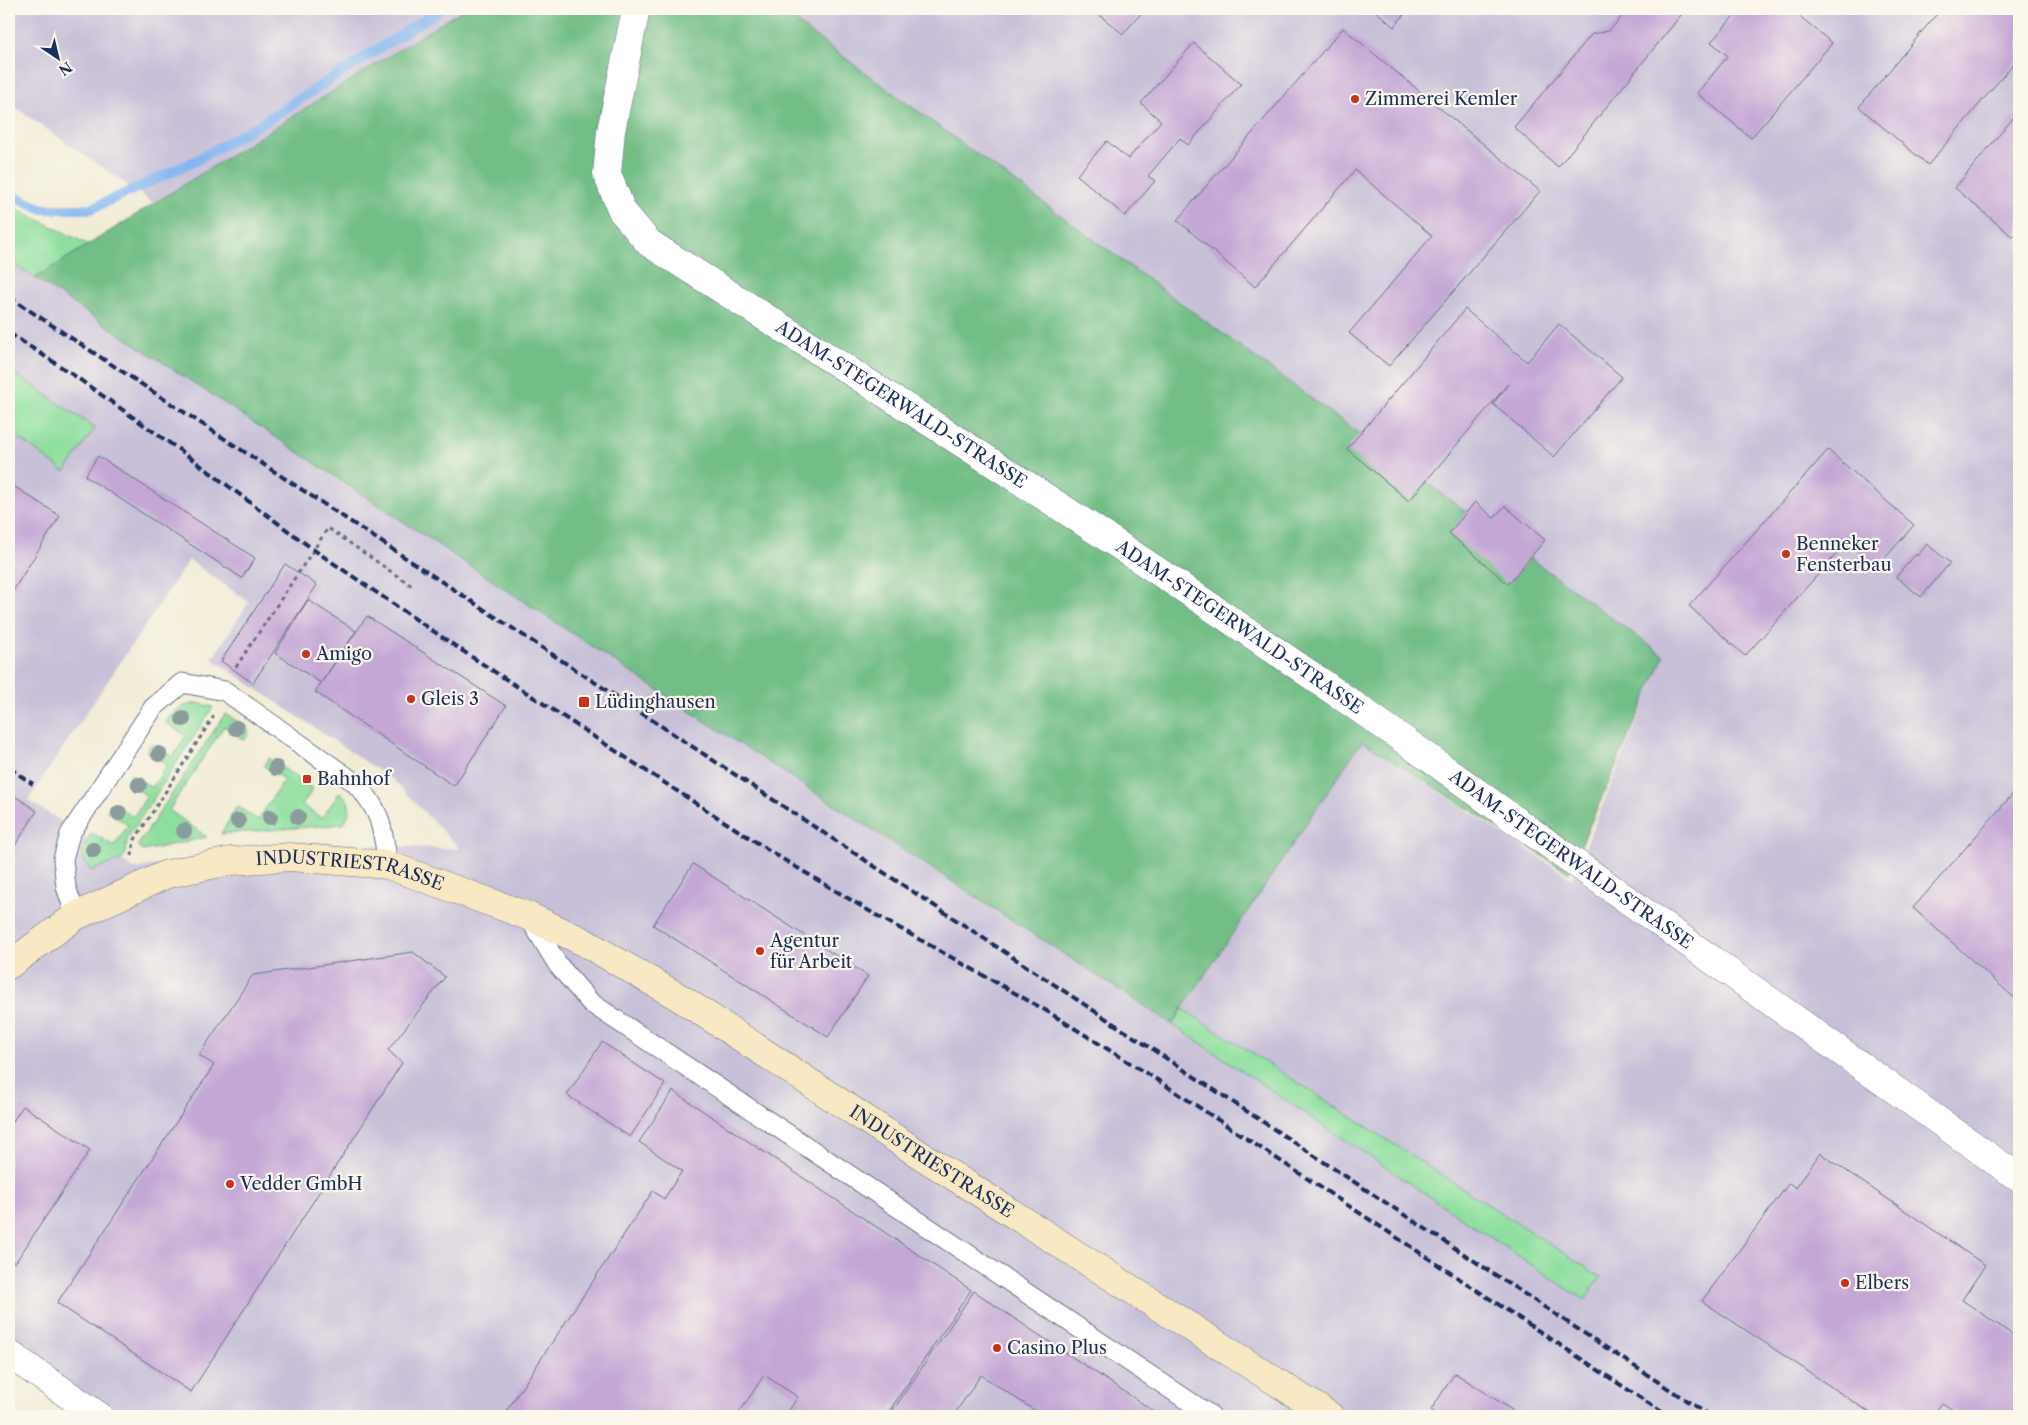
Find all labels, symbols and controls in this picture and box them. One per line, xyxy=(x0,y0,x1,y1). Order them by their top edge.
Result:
north arrow xyxy=(32,32,82,82)
text: N xyxy=(55,58,76,80)
place label: Zimmerei Kemler xyxy=(1365,88,1518,110)
marker: Zimmerei Kemler xyxy=(1349,93,1361,105)
street label: ADAM-STEGERWALD-STRASSE xyxy=(771,315,1031,493)
place label: Benneker Fensterbau xyxy=(1796,533,1892,576)
street label: ADAM-STEGERWALD-STRASSE xyxy=(1111,535,1367,719)
marker: Benneker Fensterbau xyxy=(1780,548,1792,560)
place label: Amigo xyxy=(315,643,372,665)
marker: Amigo xyxy=(300,648,312,660)
place label: Gleis 3 xyxy=(421,688,479,710)
place label: Lüdinghausen xyxy=(595,691,716,713)
marker: Gleis 3 xyxy=(405,693,417,705)
marker: Lüdinghausen xyxy=(577,695,591,709)
street label: ADAM-STEGERWALD-STRASSE xyxy=(1444,764,1697,954)
place label: Bahnhof xyxy=(317,768,393,790)
marker: Bahnhof xyxy=(301,773,313,785)
street label: INDUSTRIESTRASSE xyxy=(255,846,447,895)
place label: Agentur für Arbeit xyxy=(769,930,853,973)
marker: Agentur für Arbeit xyxy=(754,945,766,957)
street label: INDUSTRIESTRASSE xyxy=(845,1100,1018,1223)
place label: Vedder GmbH xyxy=(239,1173,363,1195)
marker: Vedder GmbH xyxy=(224,1178,236,1190)
place label: Elbers xyxy=(1855,1272,1909,1294)
marker: Elbers xyxy=(1839,1277,1851,1289)
place label: Casino Plus xyxy=(1007,1337,1107,1359)
marker: Casino Plus xyxy=(991,1342,1003,1354)

